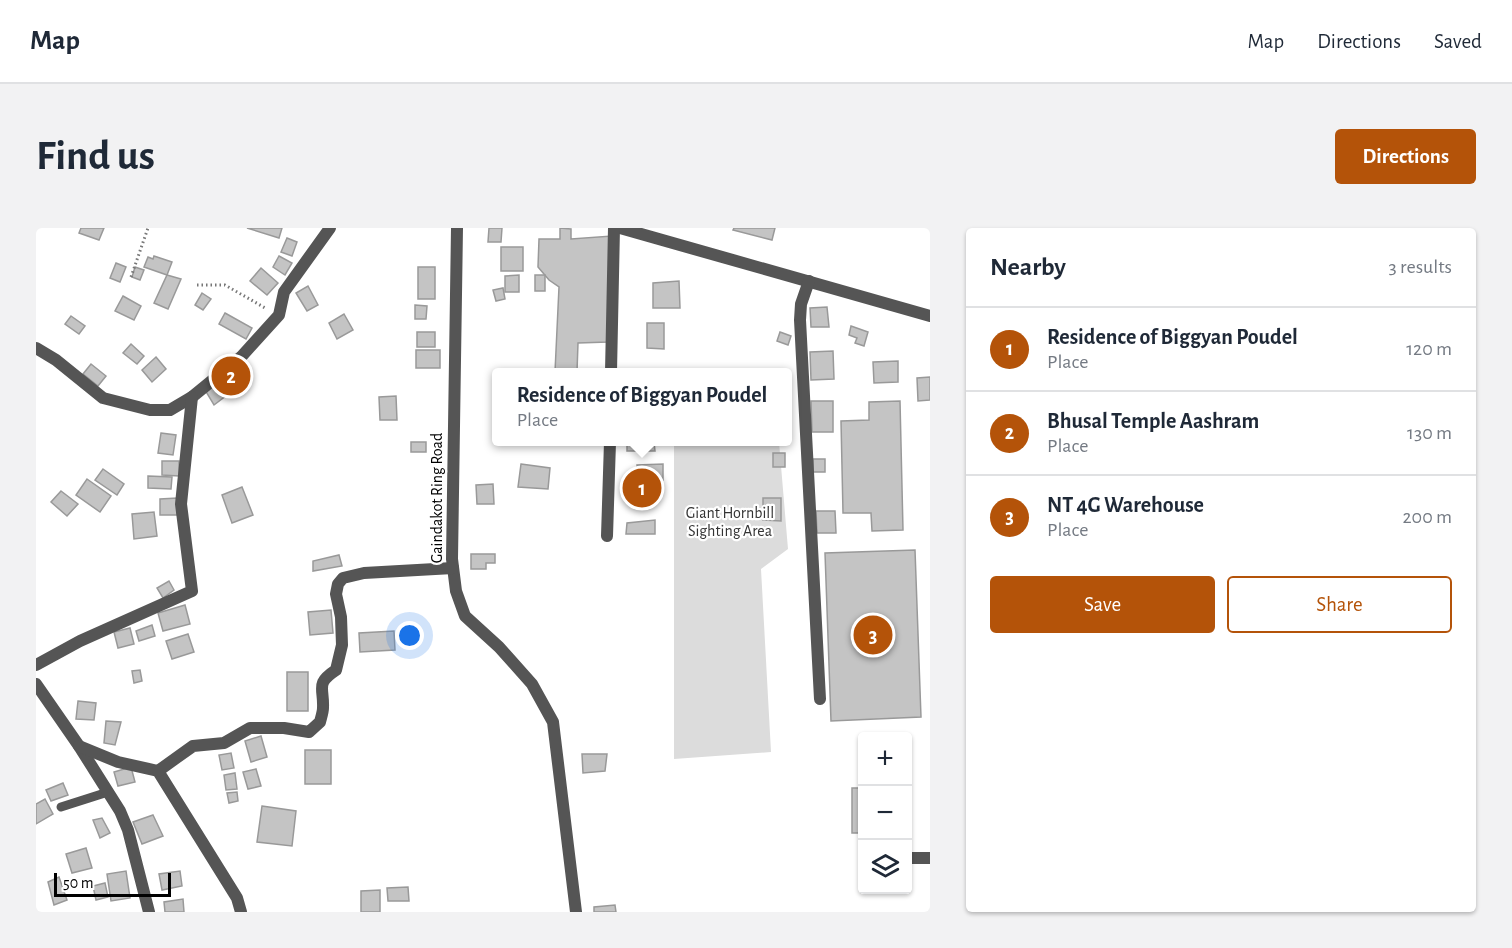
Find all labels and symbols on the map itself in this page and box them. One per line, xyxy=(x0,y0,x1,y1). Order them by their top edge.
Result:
pin: 2 xyxy=(212,354,250,398)
street label: Gaindakot Ring Road xyxy=(429,433,445,563)
pin: 1 xyxy=(622,466,662,510)
park label: Giant Hornbill Sighting Area xyxy=(686,505,774,539)
pin: 3 xyxy=(854,612,892,658)
your location xyxy=(395,621,424,650)
scale bar xyxy=(54,870,171,898)

